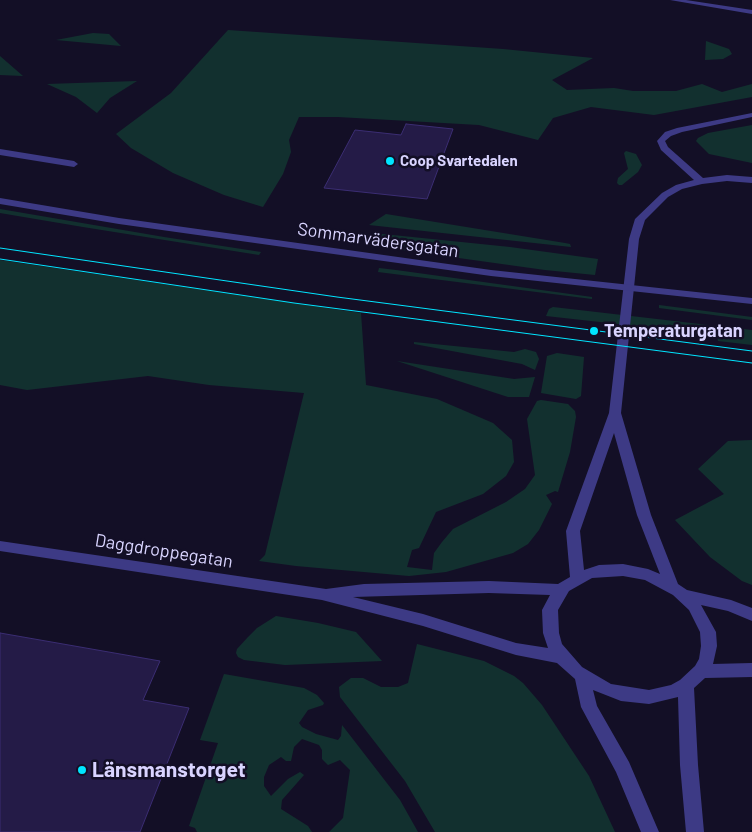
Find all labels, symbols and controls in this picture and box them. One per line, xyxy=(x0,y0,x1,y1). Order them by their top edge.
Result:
place label: Coop Svartedalen xyxy=(400,152,518,170)
marker: Coop Svartedalen xyxy=(384,155,396,167)
street label: Sommarvädersgatan xyxy=(296,218,460,262)
place label: Temperaturgatan xyxy=(604,320,743,342)
marker: Temperaturgatan xyxy=(588,325,600,337)
street label: Daggdroppegatan xyxy=(94,529,234,573)
place label: Länsmanstorget xyxy=(92,757,246,783)
marker: Länsmanstorget xyxy=(76,764,88,776)

